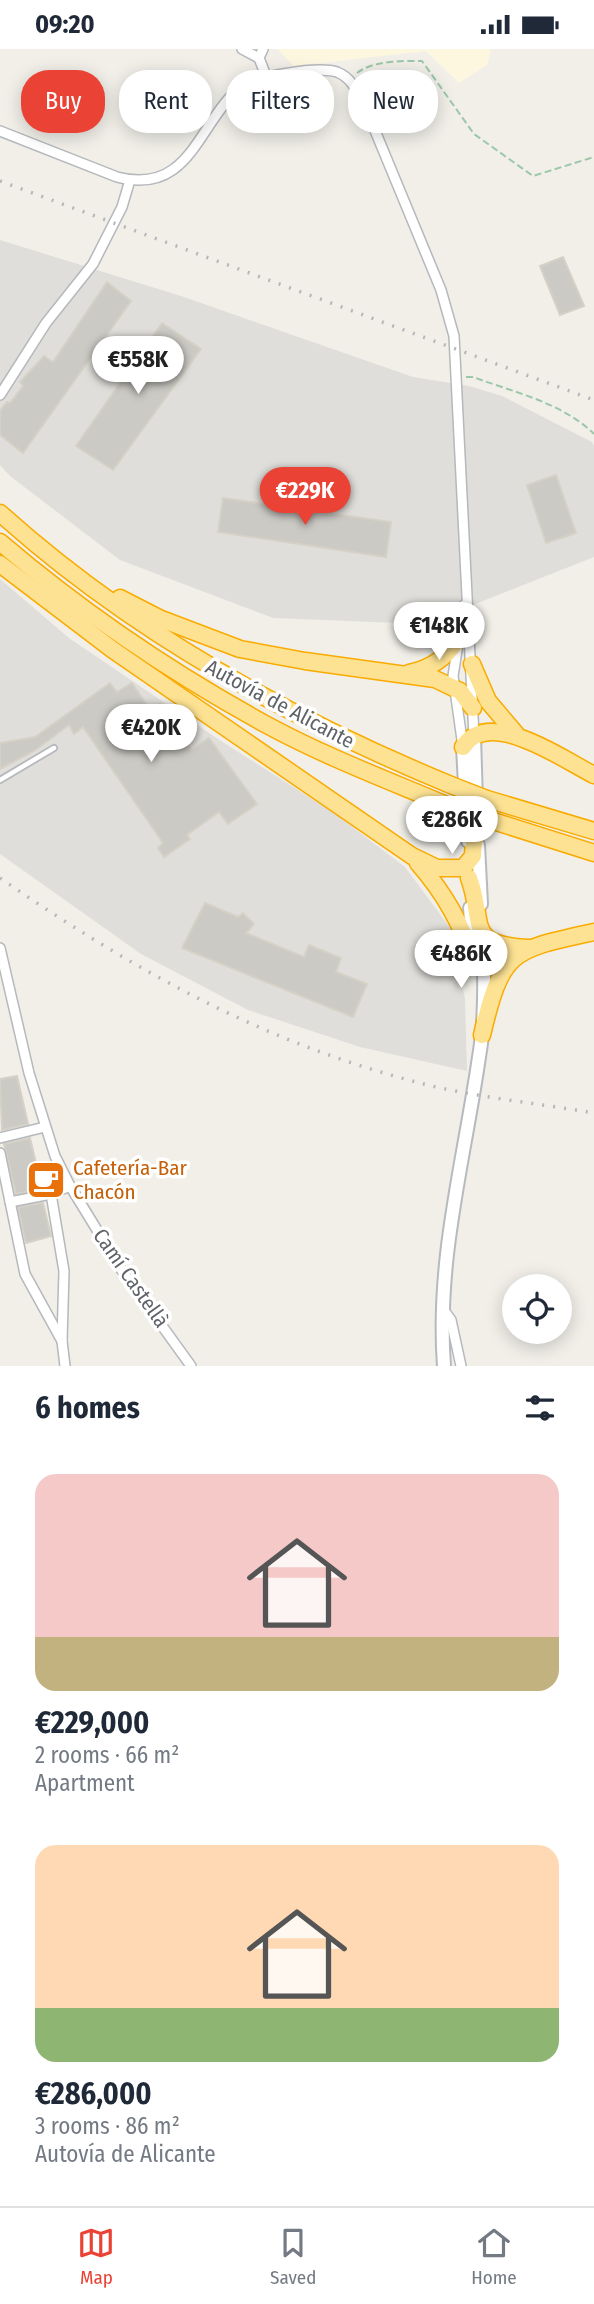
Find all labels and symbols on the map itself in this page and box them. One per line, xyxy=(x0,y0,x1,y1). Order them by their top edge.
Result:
pin: €558K xyxy=(89,337,187,396)
pin: €229K xyxy=(256,468,354,527)
pin: €148K xyxy=(390,603,488,662)
street label: Autovía de Alicante xyxy=(201,654,359,754)
pin: €420K xyxy=(102,705,200,764)
pin: €286K xyxy=(403,797,501,856)
pin: €486K xyxy=(412,930,510,990)
place label: Cafetería-Bar Chacón xyxy=(73,1155,187,1205)
cafe icon: Cafetería-Bar Chacón xyxy=(25,1159,67,1201)
street label: Camí Castellà xyxy=(87,1223,175,1333)

